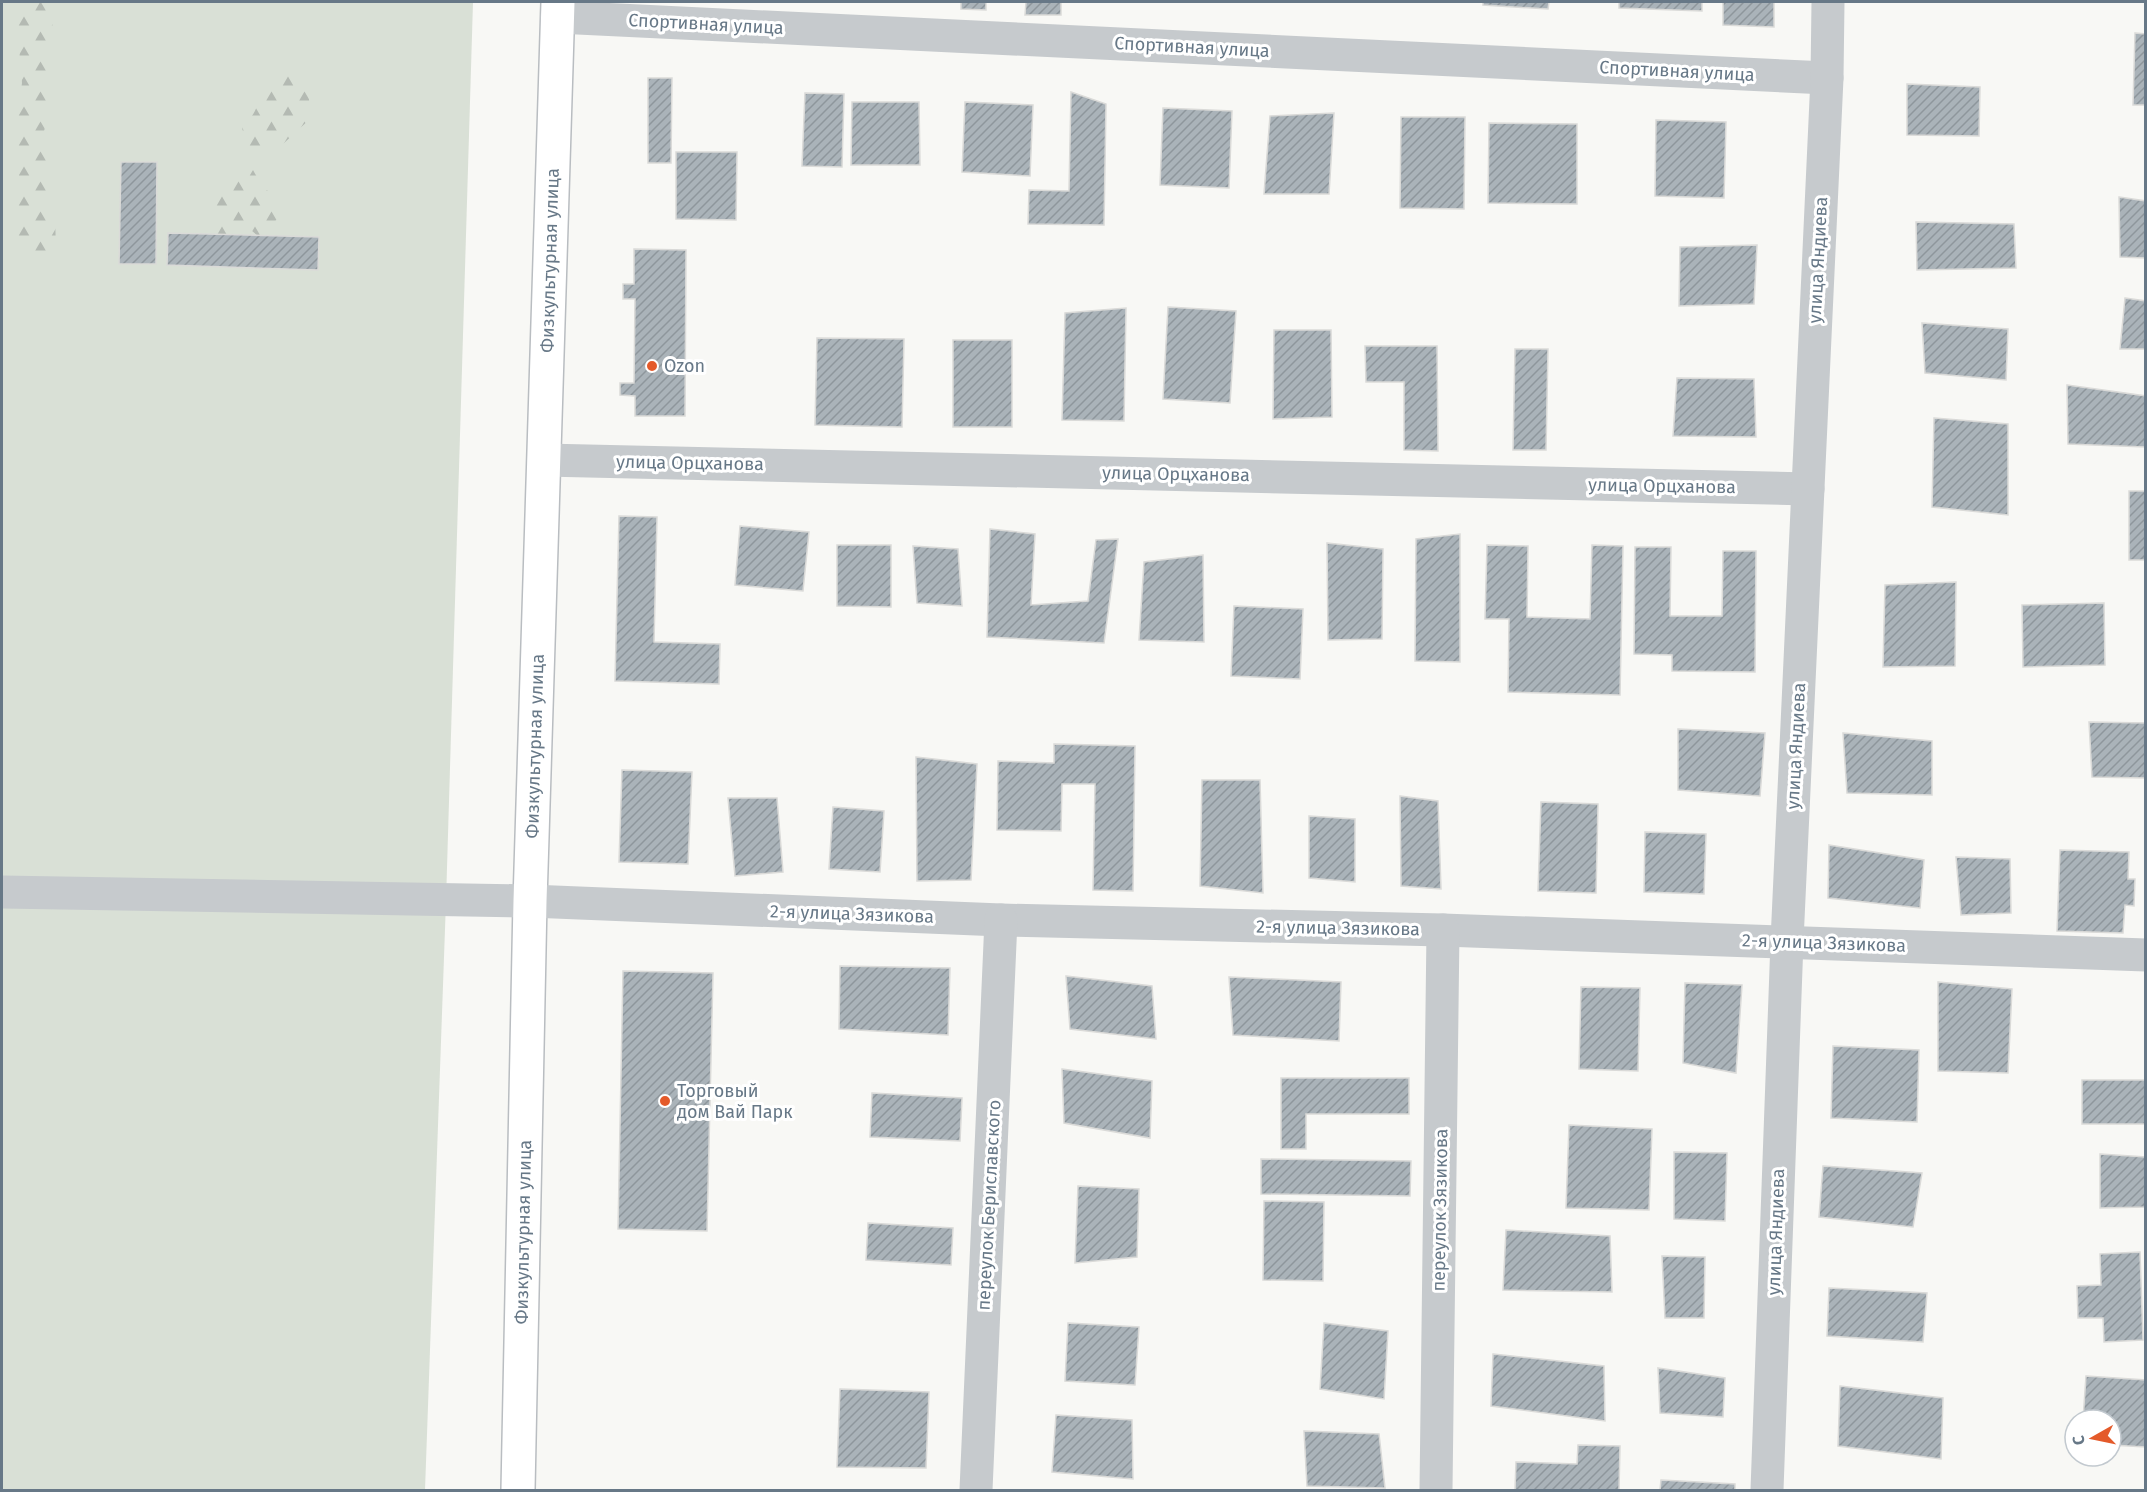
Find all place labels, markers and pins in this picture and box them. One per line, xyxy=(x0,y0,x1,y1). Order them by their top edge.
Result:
place label: Ozon xyxy=(664,355,705,377)
marker: Ozon xyxy=(645,359,659,373)
place label: Торговый дом Вай Парк xyxy=(677,1080,793,1123)
marker: Торговый дом Вай Парк xyxy=(658,1094,672,1108)

